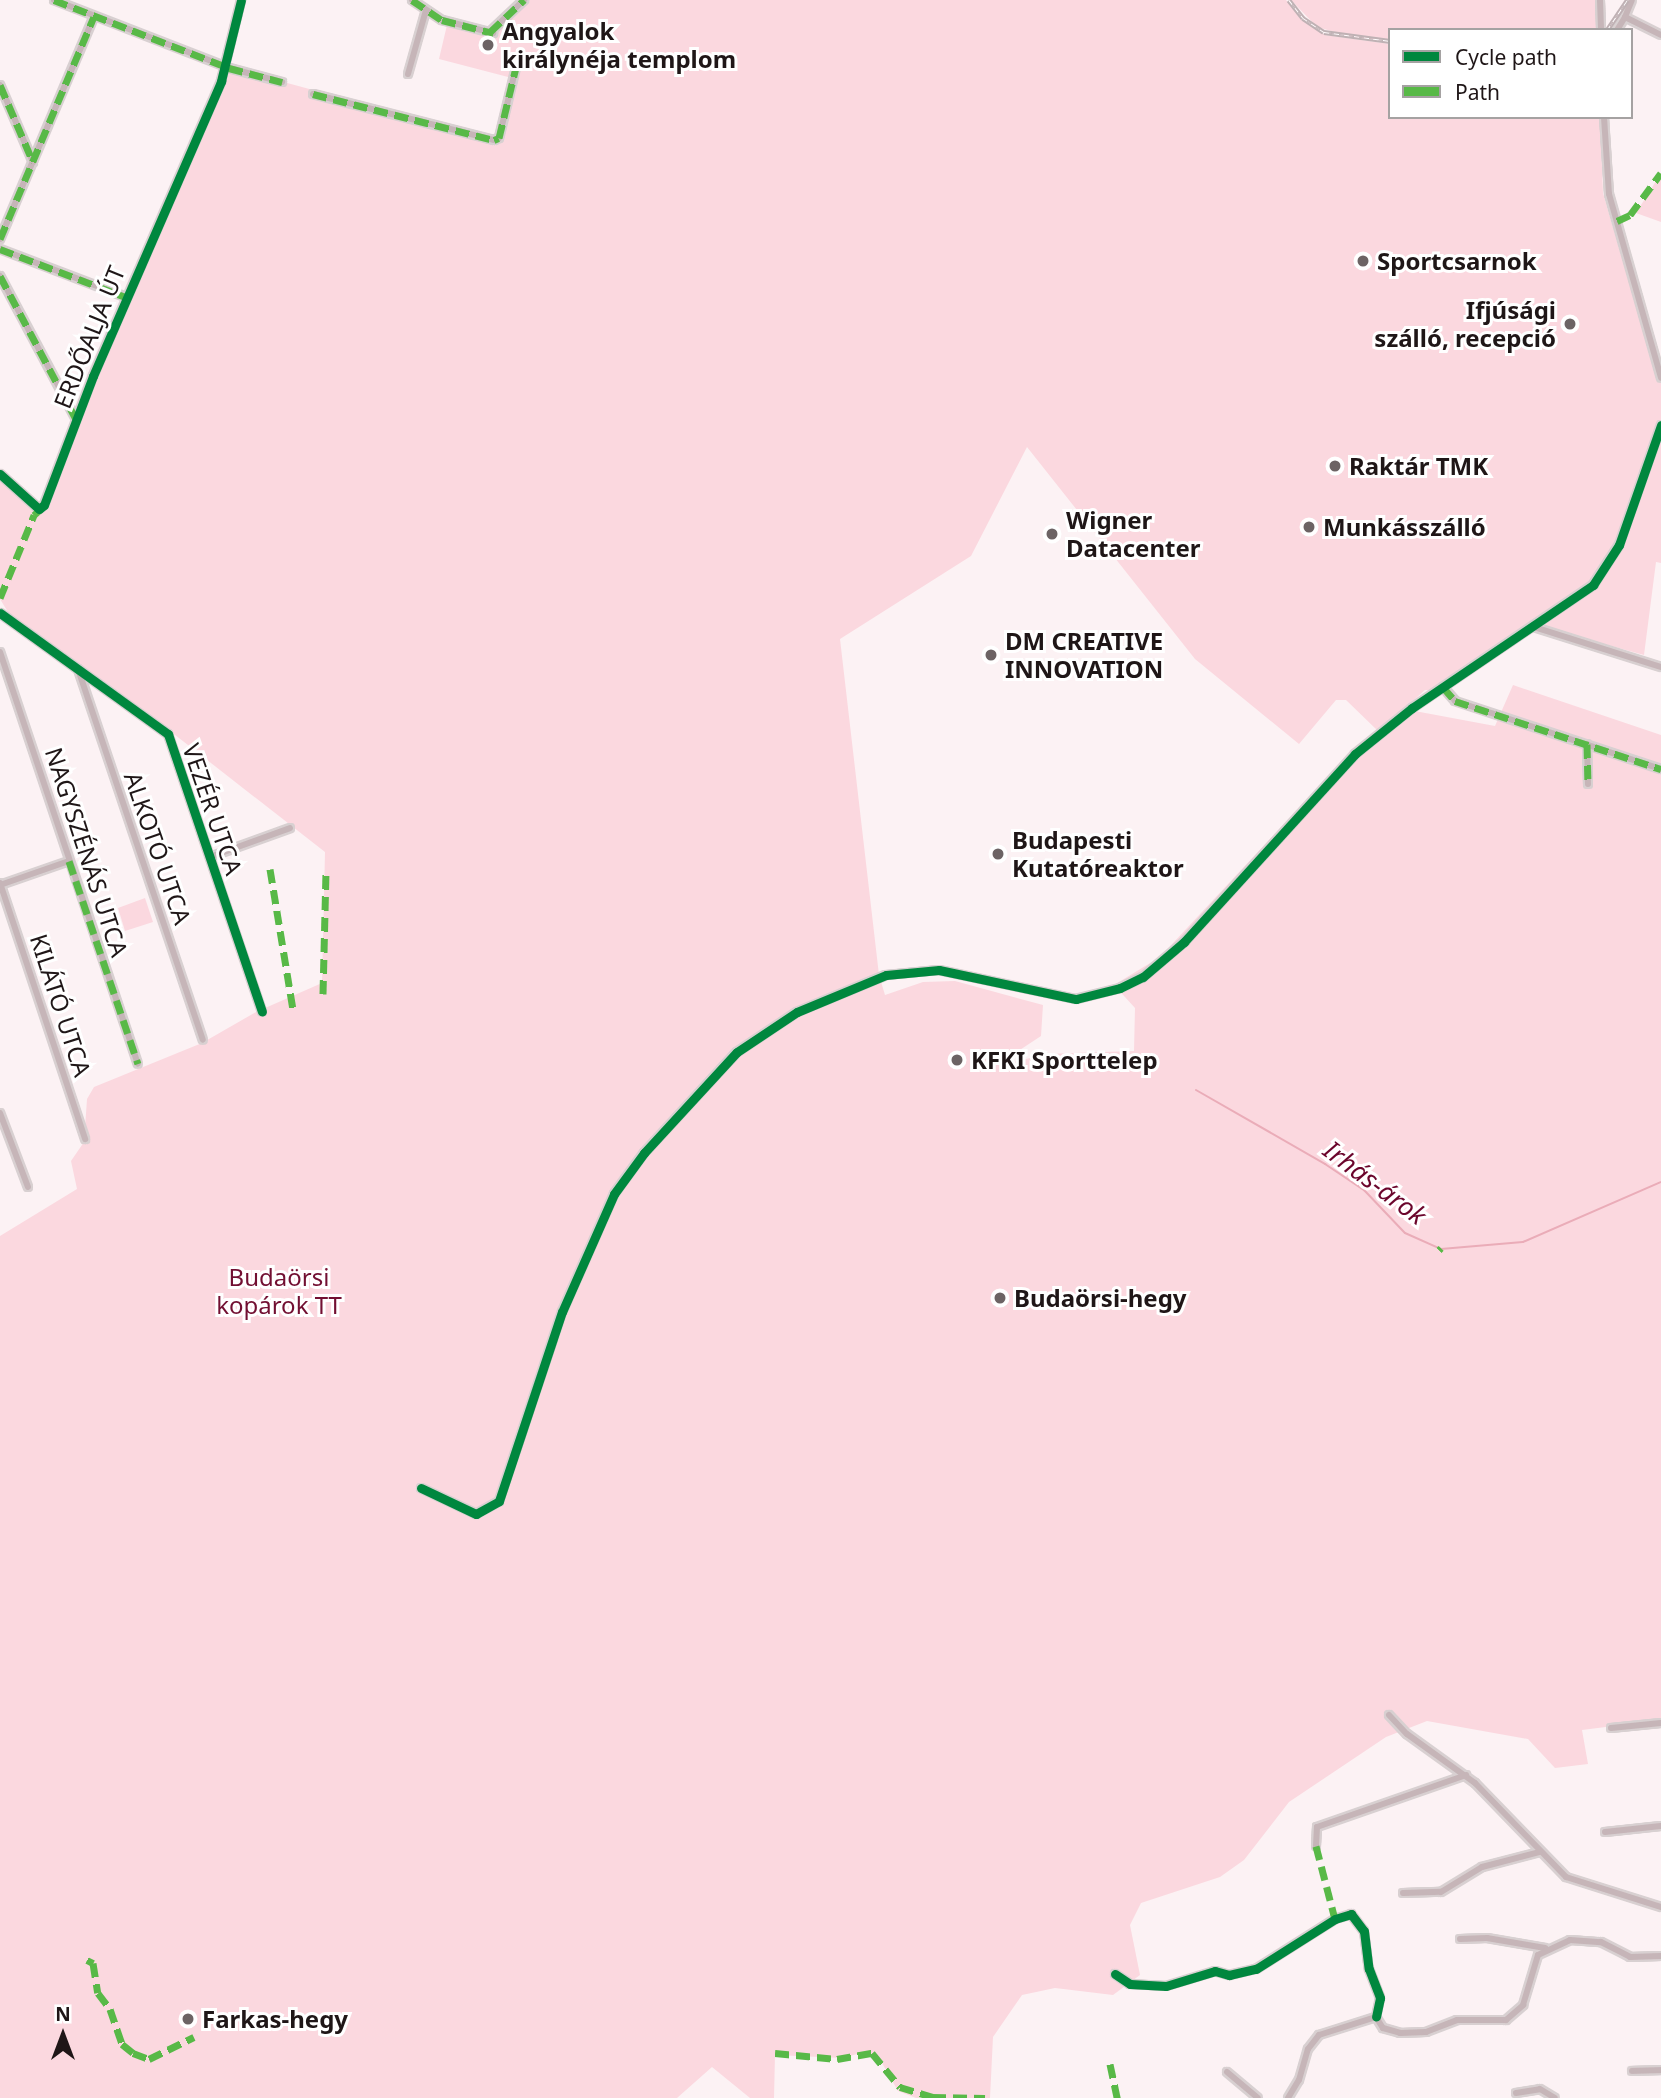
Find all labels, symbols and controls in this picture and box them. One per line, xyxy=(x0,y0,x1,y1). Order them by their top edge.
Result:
place label: Angyalok királynéja templom xyxy=(502,17,736,73)
legend xyxy=(1388,28,1633,119)
marker: Angyalok királynéja templom xyxy=(480,37,496,53)
text: Cycle path xyxy=(1455,43,1557,71)
text: Path xyxy=(1455,78,1500,106)
place label: Sportcsarnok xyxy=(1377,247,1537,275)
marker: Sportcsarnok xyxy=(1355,253,1371,269)
street label: ERDŐALJA ÚT xyxy=(47,262,131,412)
place label: Ifjúsági szálló, recepció xyxy=(1374,296,1556,352)
marker: Ifjúsági szálló, recepció xyxy=(1562,316,1578,332)
place label: Raktár TMK xyxy=(1349,452,1488,480)
marker: Raktár TMK xyxy=(1327,458,1343,474)
place label: Wigner Datacenter xyxy=(1066,506,1201,562)
place label: Munkásszálló xyxy=(1323,513,1486,541)
marker: Munkásszálló xyxy=(1301,519,1317,535)
marker: Wigner Datacenter xyxy=(1044,526,1060,542)
place label: DM CREATIVE INNOVATION xyxy=(1005,627,1163,683)
marker: DM CREATIVE INNOVATION xyxy=(983,647,999,663)
street label: VEZÉR UTCA xyxy=(177,740,249,878)
street label: NAGYSZÉNÁS UTCA xyxy=(40,744,134,960)
street label: ALKOTÓ UTCA xyxy=(118,768,198,928)
place label: Budapesti Kutatóreaktor xyxy=(1012,826,1184,882)
marker: Budapesti Kutatóreaktor xyxy=(990,846,1006,862)
street label: KILÁTÓ UTCA xyxy=(24,930,98,1080)
place label: KFKI Sporttelep xyxy=(971,1046,1158,1074)
marker: KFKI Sporttelep xyxy=(949,1052,965,1068)
water label: Irhás-árok xyxy=(1318,1134,1432,1232)
park label: Budaörsi kopárok TT xyxy=(216,1263,342,1319)
place label: Budaörsi-hegy xyxy=(1014,1284,1187,1312)
marker: Budaörsi-hegy xyxy=(992,1290,1008,1306)
north arrow xyxy=(28,2000,98,2070)
text: N xyxy=(55,2001,71,2027)
place label: Farkas-hegy xyxy=(202,2005,348,2033)
marker: Farkas-hegy xyxy=(180,2011,196,2027)

